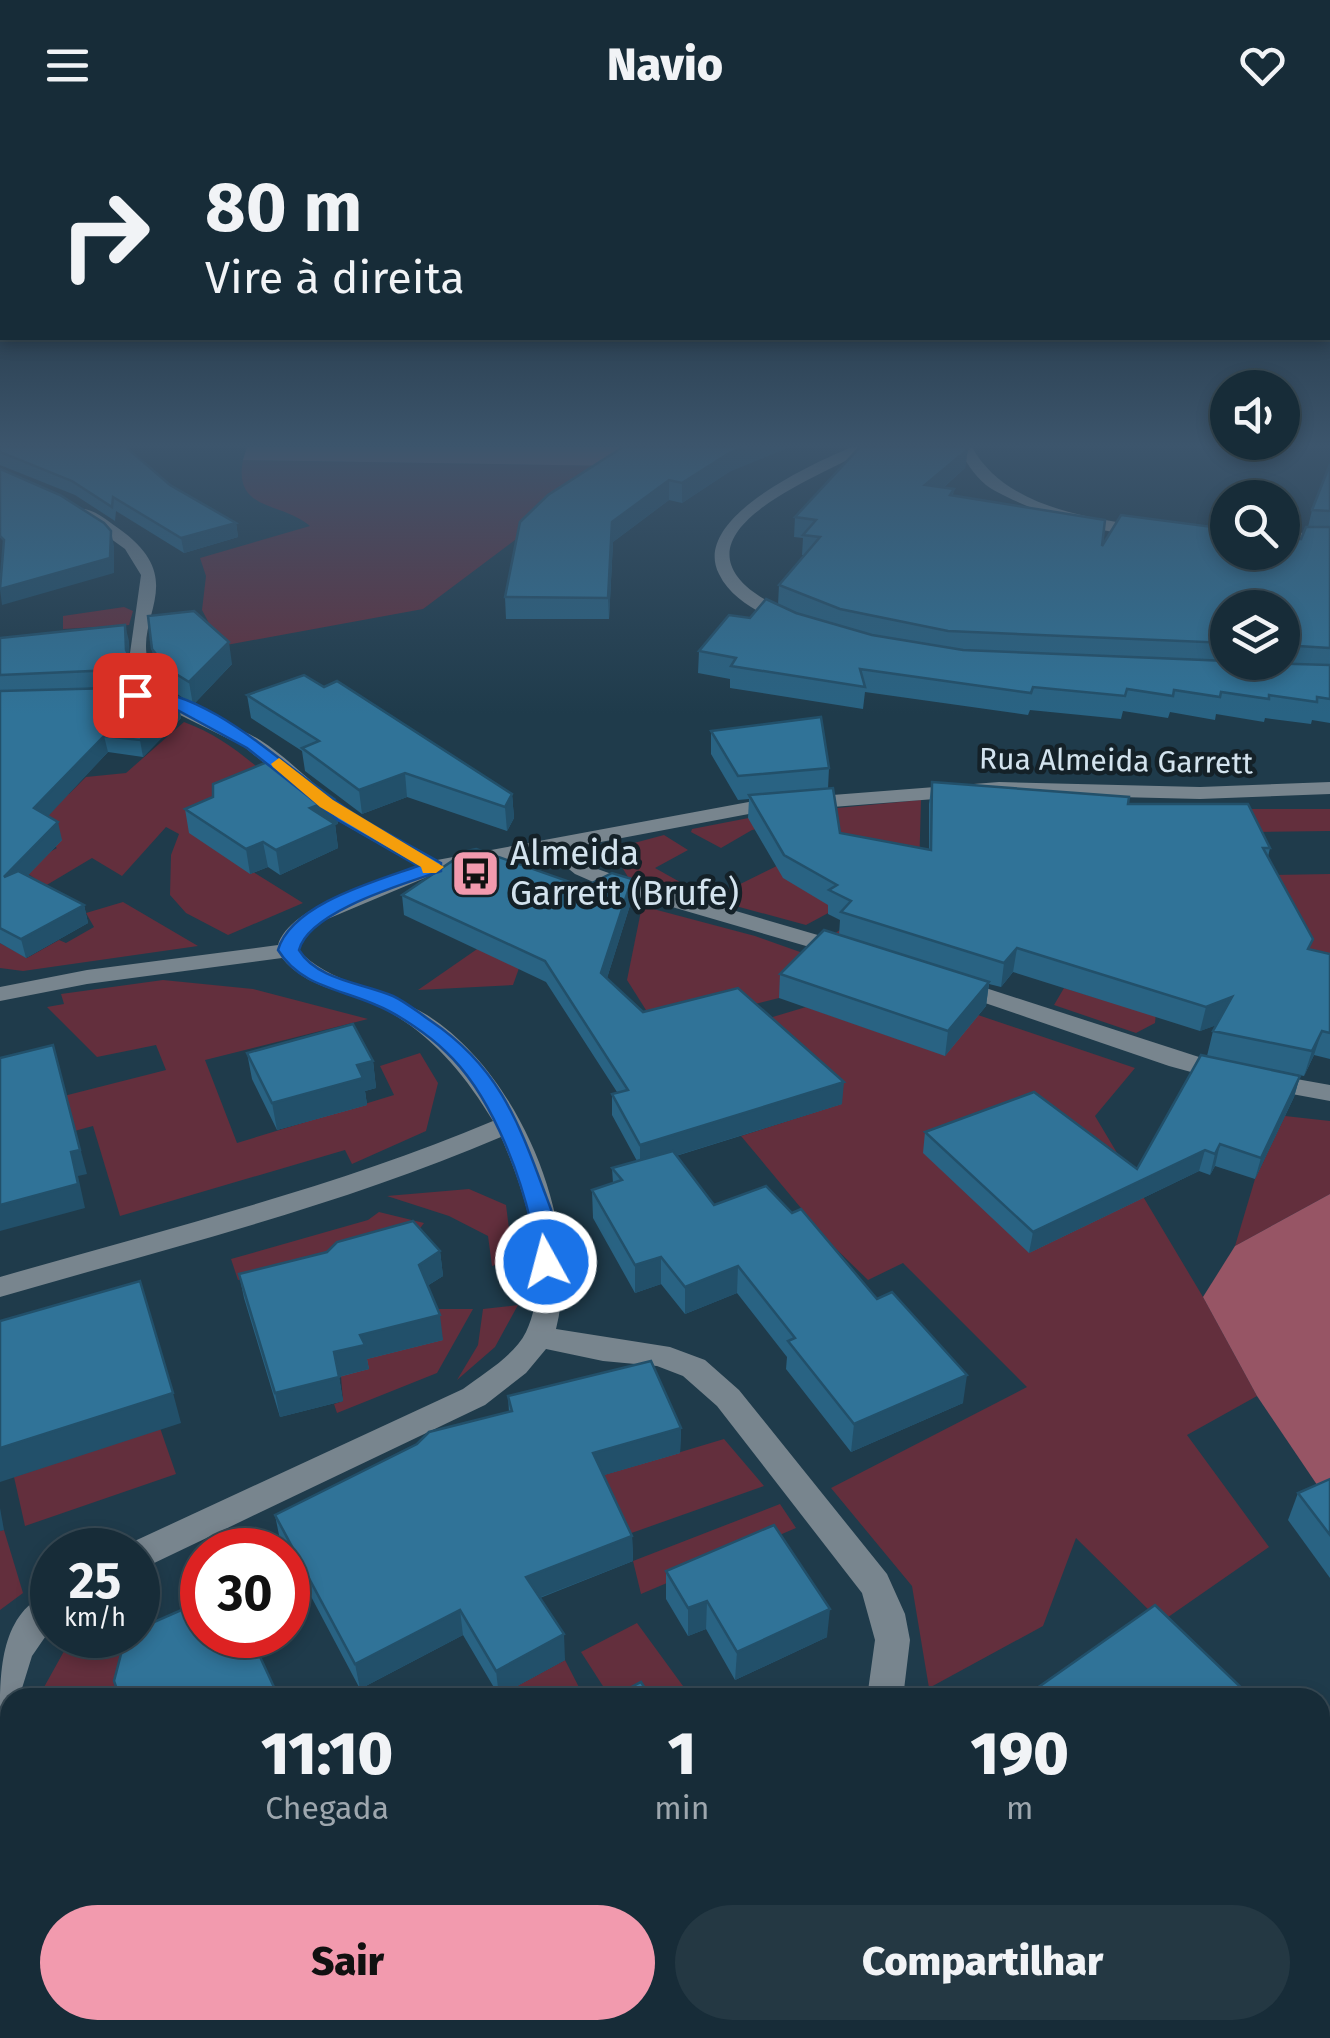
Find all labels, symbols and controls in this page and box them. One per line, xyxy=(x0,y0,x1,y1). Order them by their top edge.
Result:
icon: menu xyxy=(40,38,95,93)
text: Navio xyxy=(607,38,723,92)
icon: heart xyxy=(1235,38,1290,93)
text: 80 m xyxy=(205,166,362,250)
icon: right xyxy=(40,170,170,300)
text: Vire à direita xyxy=(205,251,465,305)
map controls xyxy=(1210,370,1300,680)
button: sound xyxy=(1210,370,1300,460)
button: search xyxy=(1210,480,1300,570)
button: layers xyxy=(1210,590,1300,680)
pin xyxy=(93,653,178,738)
icon: arrive xyxy=(108,668,163,723)
street label: Rua Almeida Garrett xyxy=(979,741,1254,781)
place label: Almeida Garrett (Brufe) xyxy=(510,832,739,914)
bus stop icon: Almeida Garrett (Brufe) xyxy=(449,847,501,899)
position arrow xyxy=(494,1210,598,1314)
speed limit sign: 30 xyxy=(180,1528,310,1658)
text: 25 xyxy=(69,1551,121,1611)
text: km/h xyxy=(64,1603,126,1633)
text: 11:10 xyxy=(261,1718,393,1790)
text: 1 xyxy=(668,1718,696,1790)
text: 190 xyxy=(971,1718,1069,1790)
text: Chegada xyxy=(265,1789,389,1827)
text: min xyxy=(654,1789,710,1827)
text: m xyxy=(1006,1789,1033,1827)
button: Sair xyxy=(40,1905,655,2020)
button: Compartilhar xyxy=(675,1905,1290,2020)

